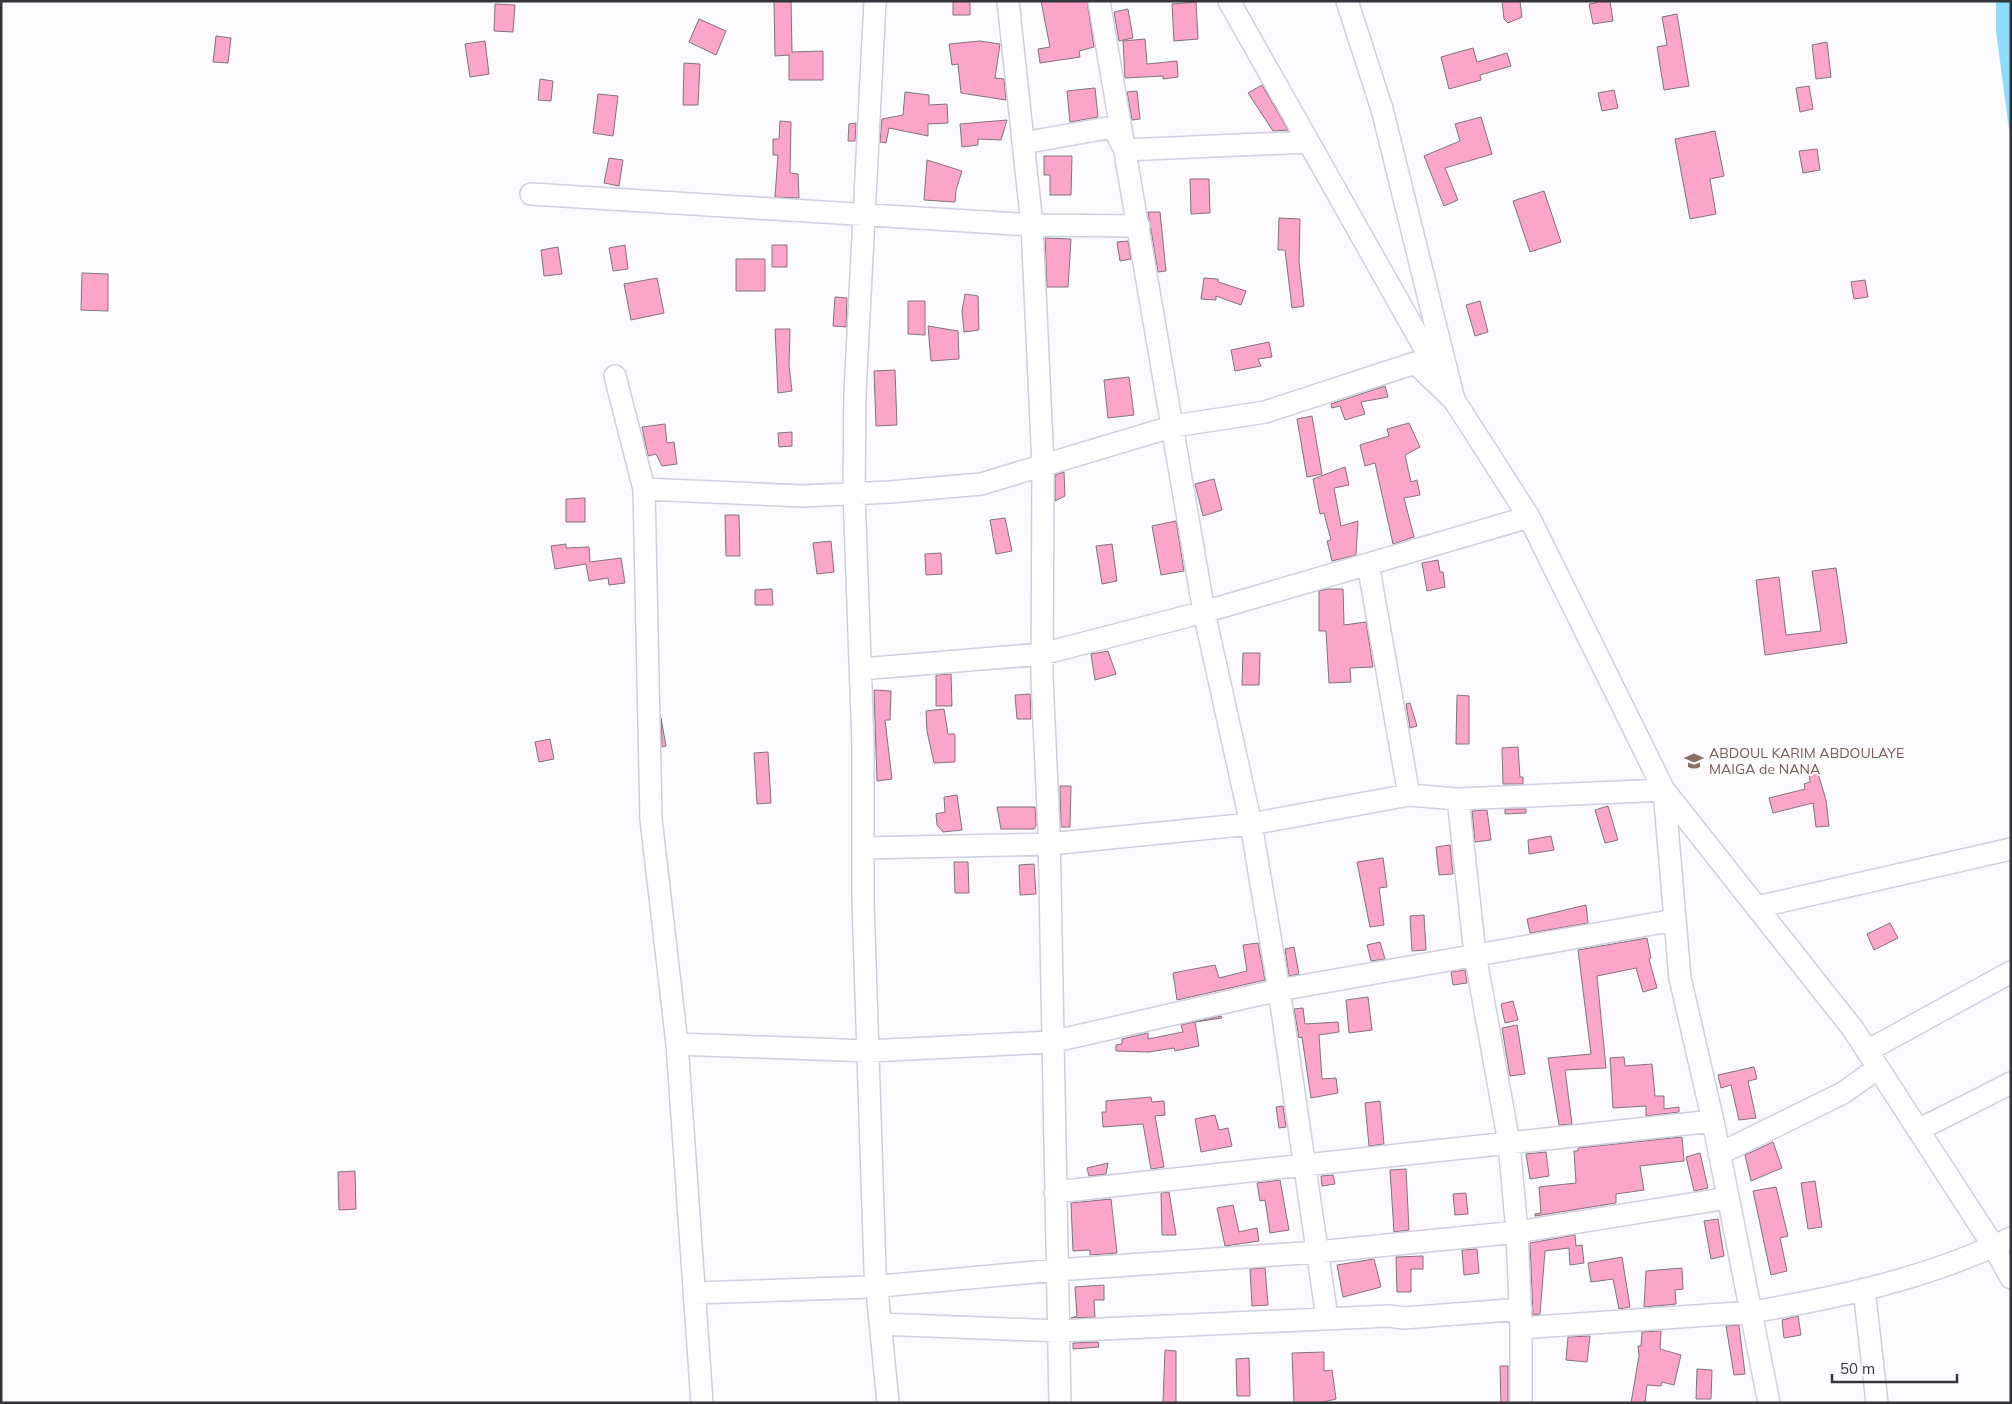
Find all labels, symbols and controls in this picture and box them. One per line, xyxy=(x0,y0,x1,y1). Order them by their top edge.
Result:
place label: ABDOUL KARIM ABDOULAYE MAIGA de NANA xyxy=(1709,744,1904,778)
school or university icon: ABDOUL KARIM ABDOULAYE MAIGA de NANA xyxy=(1683,750,1705,772)
scale bar xyxy=(1832,1352,1957,1384)
text: 50 m xyxy=(1840,1359,1875,1378)

